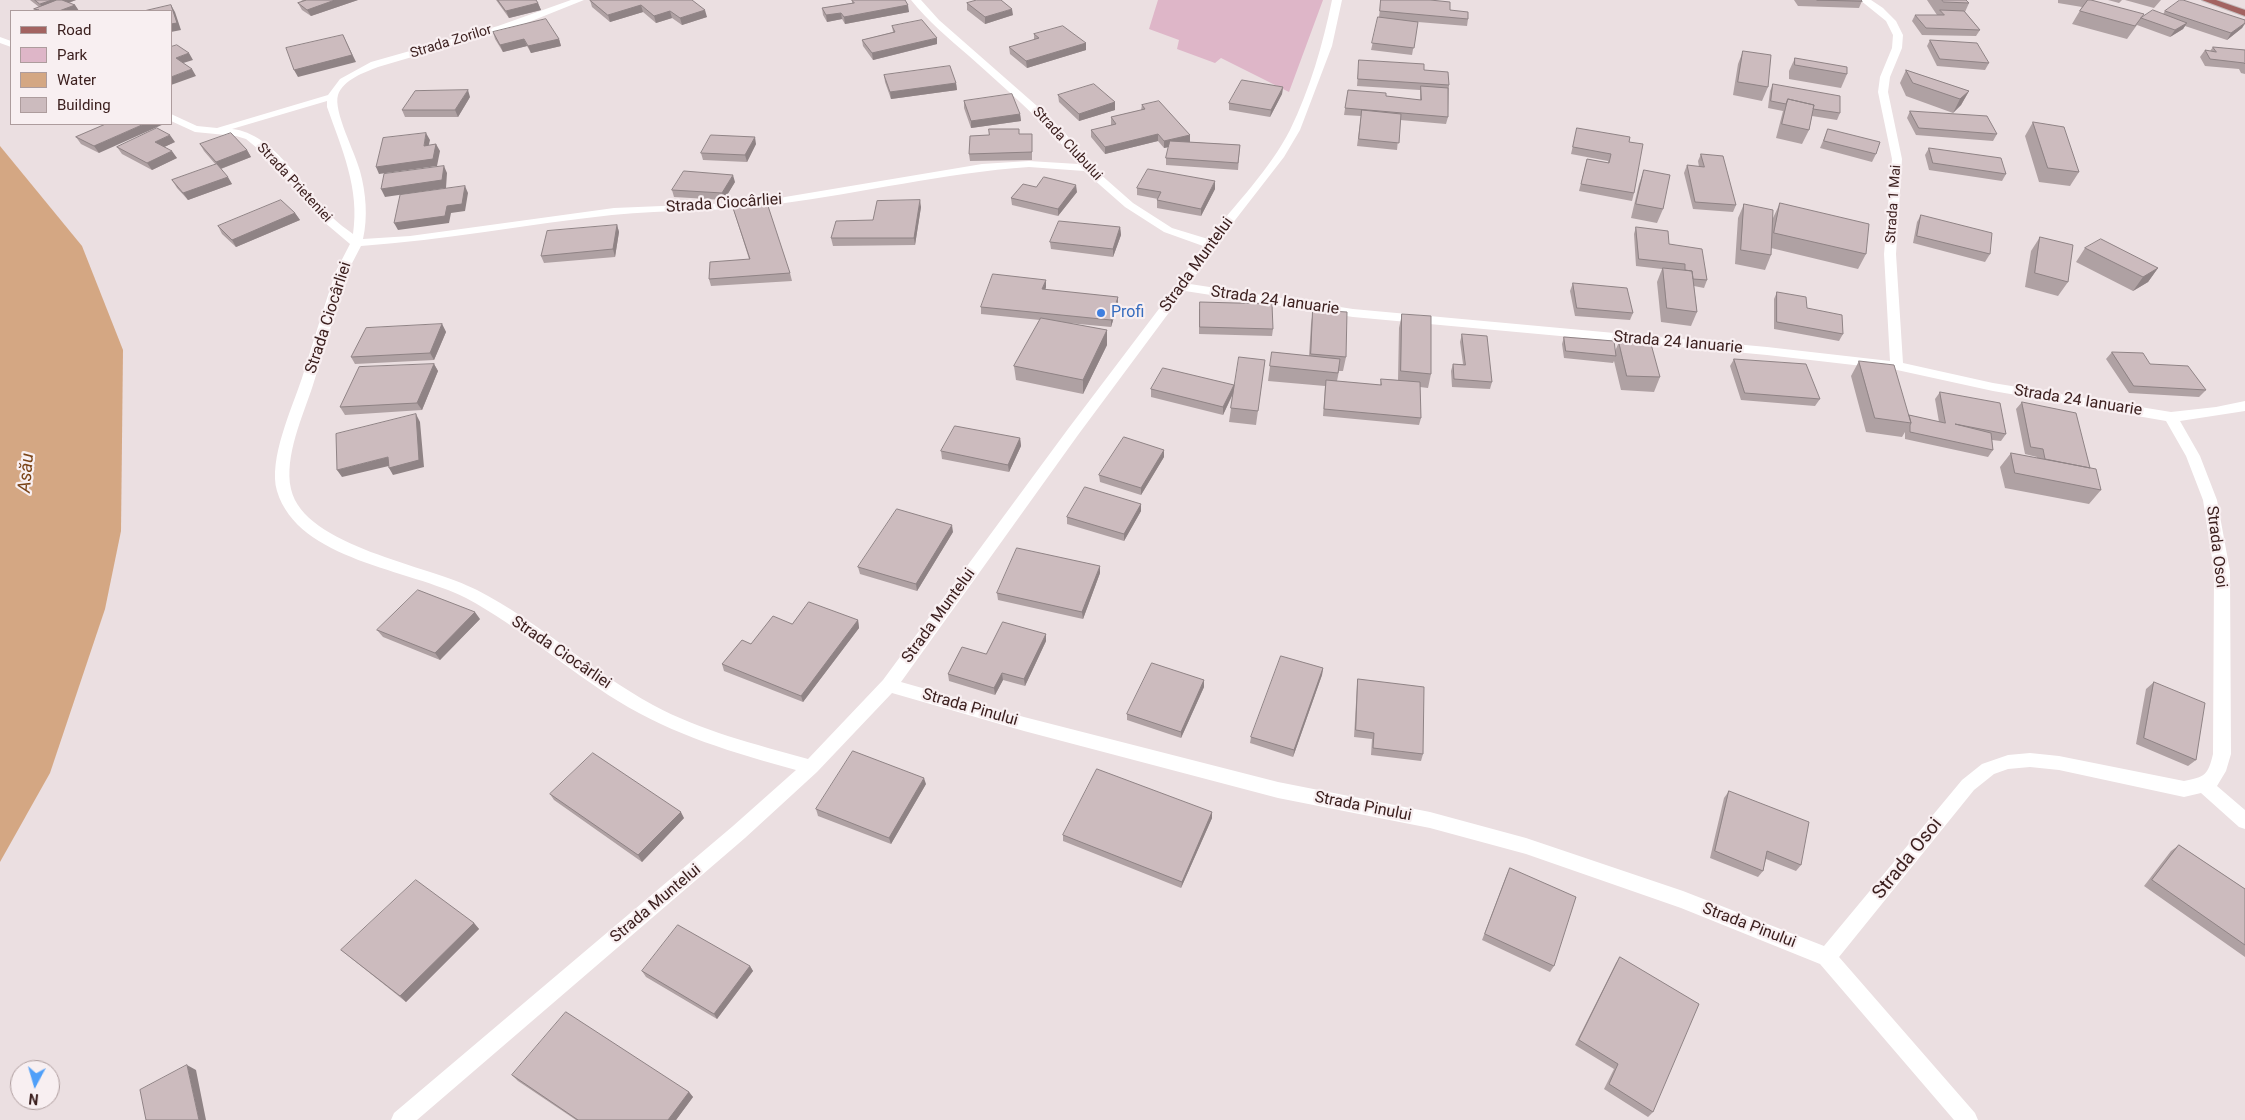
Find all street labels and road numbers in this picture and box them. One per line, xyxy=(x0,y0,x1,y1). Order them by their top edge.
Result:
street label: Strada Zorilor xyxy=(408,22,494,62)
street label: Strada Clubului xyxy=(1029,104,1105,184)
street label: Strada Prieteniei xyxy=(253,140,335,226)
street label: Strada 1 Mai xyxy=(1883,164,1905,244)
street label: Strada Ciocârliei xyxy=(665,190,783,218)
street label: Strada Muntelui xyxy=(1156,214,1238,316)
street label: Strada Ciocârliei xyxy=(302,260,356,376)
street label: Strada 24 Ianuarie xyxy=(1210,282,1340,320)
street label: Strada 24 Ianuarie xyxy=(1613,328,1743,358)
street label: Strada 24 Ianuarie xyxy=(2013,381,2143,421)
street label: Strada Osoi xyxy=(2201,505,2231,589)
street label: Strada Muntelui xyxy=(898,565,980,667)
street label: Strada Ciocârliei xyxy=(507,613,615,693)
street label: Strada Pinului xyxy=(920,685,1020,731)
street label: Strada Pinului xyxy=(1313,788,1413,826)
street label: Strada Osoi xyxy=(1868,814,1948,904)
street label: Strada Muntelui xyxy=(607,861,705,947)
street label: Strada Pinului xyxy=(1700,899,1798,953)

